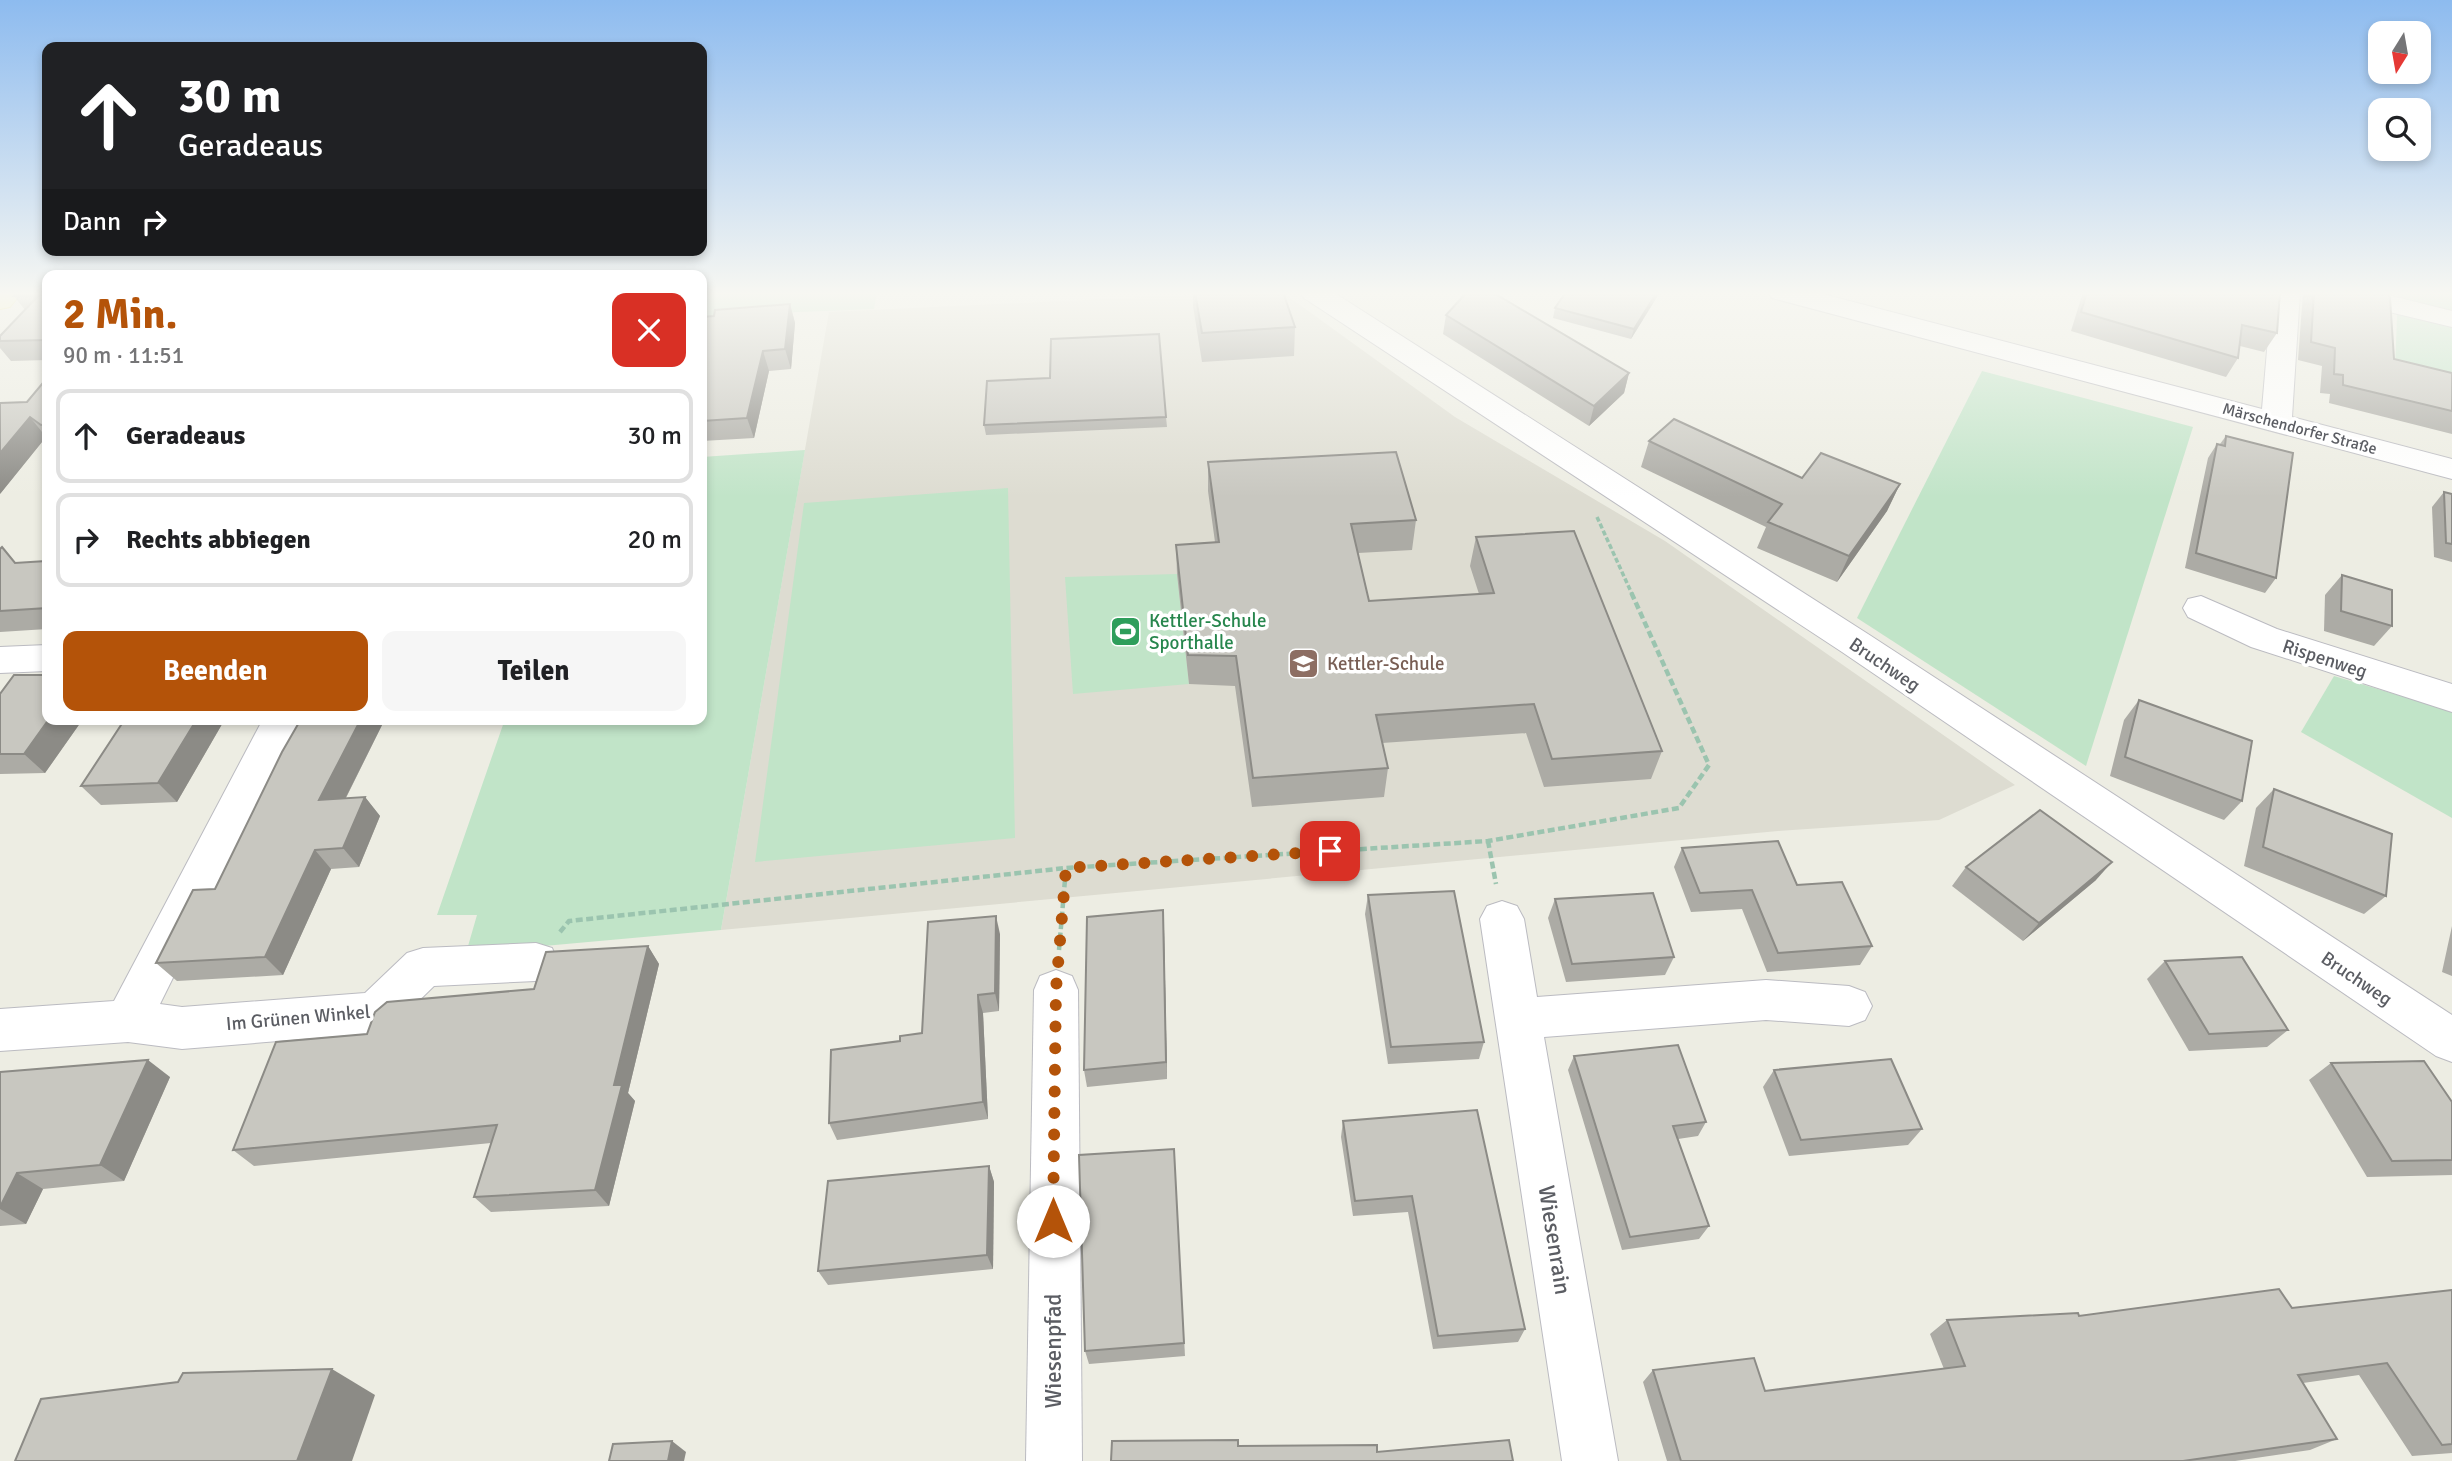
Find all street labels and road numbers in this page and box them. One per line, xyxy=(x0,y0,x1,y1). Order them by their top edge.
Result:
street label: Märschendorfer Straße xyxy=(2220,399,2379,459)
street label: Bruchweg xyxy=(1844,632,1925,697)
street label: Rispenweg xyxy=(2279,634,2370,684)
street label: Bruchweg xyxy=(2316,946,2397,1011)
street label: Im Grünen Winkel xyxy=(225,1000,371,1036)
street label: Wiesenrain xyxy=(1532,1183,1577,1297)
street label: Wiesenpfad xyxy=(1039,1293,1068,1409)

